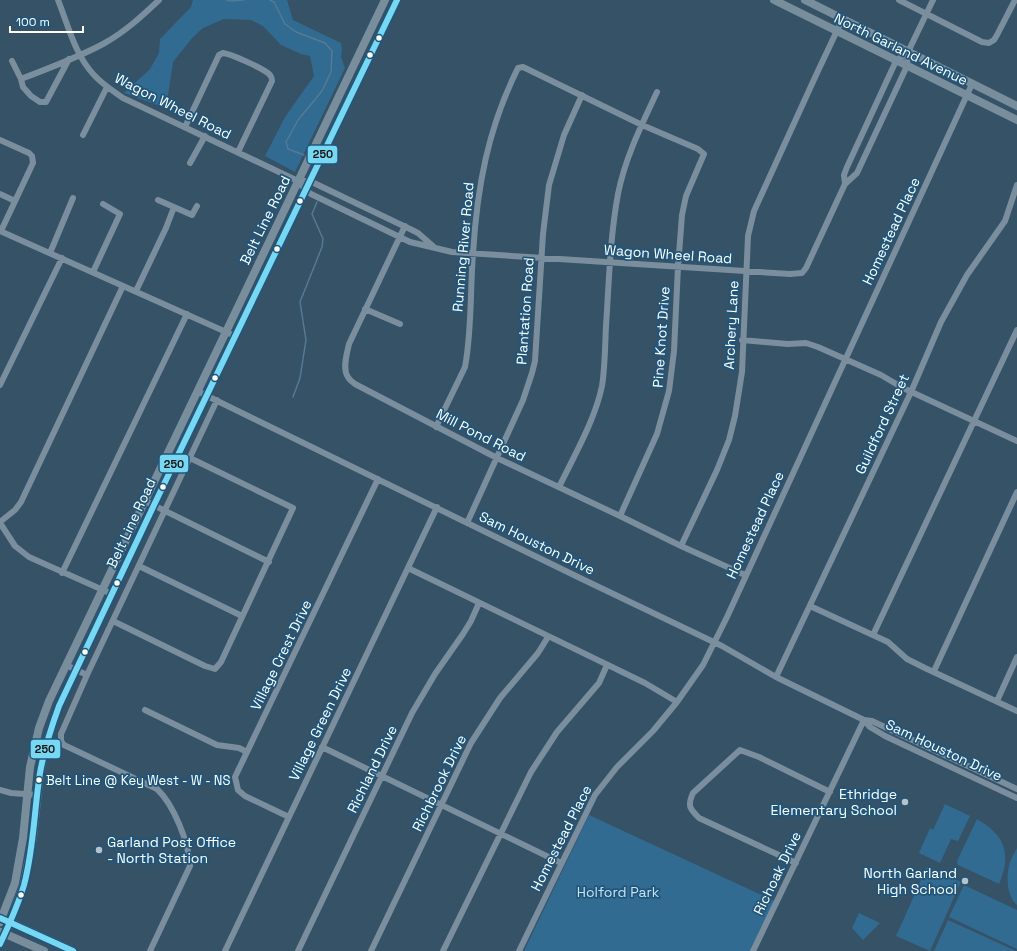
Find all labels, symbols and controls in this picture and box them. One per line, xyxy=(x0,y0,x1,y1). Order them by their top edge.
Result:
scale bar xyxy=(10,8,83,34)
street label: North Garland Avenue xyxy=(831,9,971,89)
text: 100 m xyxy=(16,14,50,30)
unlabelled marker xyxy=(374,33,384,43)
unlabelled marker xyxy=(365,50,375,60)
street label: Wagon Wheel Road xyxy=(112,69,234,143)
line badge: 250 xyxy=(307,145,338,164)
text: 250 xyxy=(313,147,333,161)
street label: Belt Line Road xyxy=(236,172,294,268)
street label: Homestead Place xyxy=(858,174,924,288)
street label: Running River Road xyxy=(448,181,478,313)
unlabelled marker xyxy=(295,196,305,206)
street label: Wagon Wheel Road xyxy=(603,241,733,267)
unlabelled marker xyxy=(272,244,282,254)
street label: Plantation Road xyxy=(512,257,538,365)
street label: Archery Lane xyxy=(720,280,742,370)
street label: Pine Knot Drive xyxy=(648,286,674,388)
street label: Guildford Street xyxy=(851,371,913,477)
unlabelled marker xyxy=(210,373,220,383)
street label: Mill Pond Road xyxy=(433,405,529,465)
line badge: 250 xyxy=(159,454,189,473)
text: 250 xyxy=(164,457,184,471)
street label: Homestead Place xyxy=(722,468,788,582)
street label: Belt Line Road xyxy=(102,475,160,571)
unlabelled marker xyxy=(158,482,168,492)
street label: Sam Houston Drive xyxy=(476,507,598,579)
unlabelled marker xyxy=(112,578,122,588)
street label: Village Crest Drive xyxy=(246,597,316,713)
unlabelled marker xyxy=(80,647,90,657)
street label: Village Green Drive xyxy=(285,664,355,784)
street label: Sam Houston Drive xyxy=(883,715,1005,785)
street label: Richland Drive xyxy=(343,722,401,816)
street label: Richbrook Drive xyxy=(408,732,470,834)
line badge: 250 xyxy=(30,739,61,759)
text: 250 xyxy=(35,742,55,756)
place label: Belt Line @ Key West - W - NS xyxy=(46,772,230,789)
marker: Belt Line @ Key West - W - NS xyxy=(34,775,44,785)
street label: Homestead Place xyxy=(526,782,596,894)
place label: Ethridge Elementary School xyxy=(771,785,897,819)
marker: Ethridge Elementary School xyxy=(900,797,910,807)
street label: Richoak Drive xyxy=(749,828,805,918)
place label: Garland Post Office - North Station xyxy=(107,833,236,867)
marker: Garland Post Office - North Station xyxy=(94,845,104,855)
place label: North Garland High School xyxy=(864,864,957,898)
marker: North Garland High School xyxy=(960,876,970,886)
park label: Holford Park xyxy=(577,883,660,901)
unlabelled marker xyxy=(16,890,26,900)

